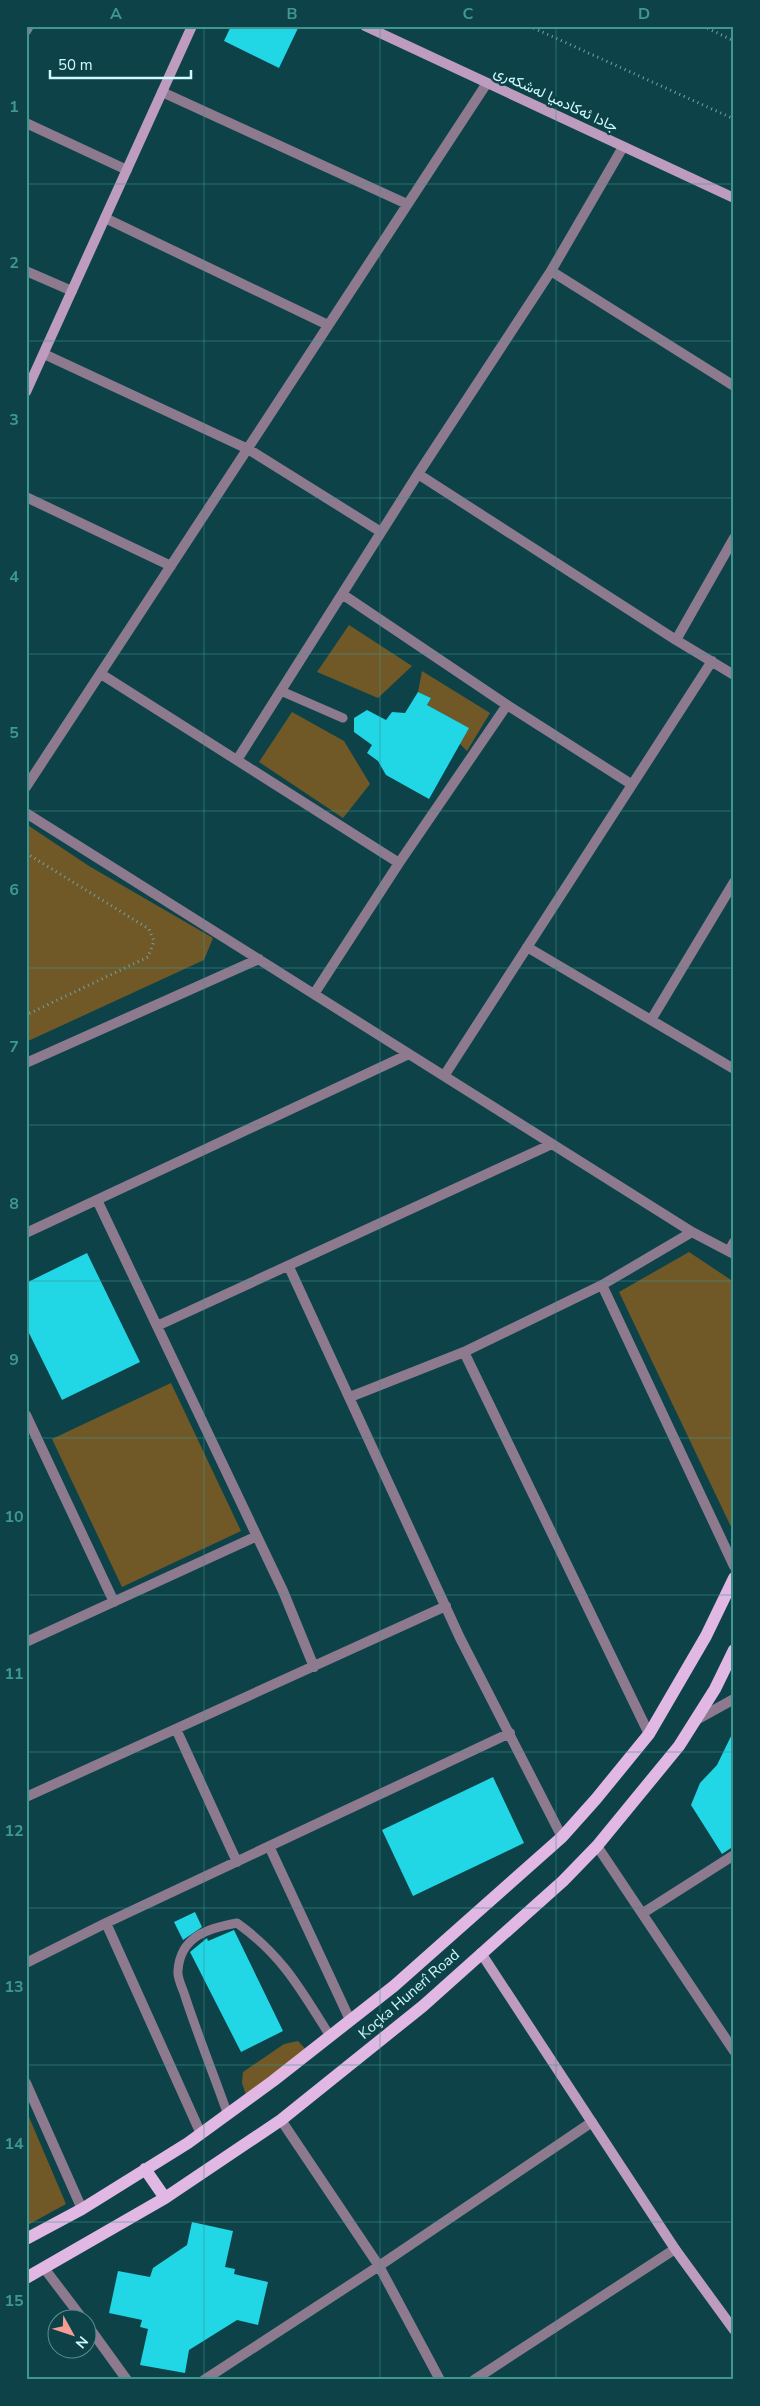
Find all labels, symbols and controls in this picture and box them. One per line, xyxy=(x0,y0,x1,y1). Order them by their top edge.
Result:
text: A xyxy=(110,3,122,25)
text: B xyxy=(286,3,298,25)
text: C xyxy=(463,3,474,25)
text: D xyxy=(638,3,650,25)
scale bar xyxy=(50,48,191,80)
text: 50 m xyxy=(58,55,93,75)
street label: جادا ئه‌كادميا له‌شكه‌رى xyxy=(491,61,621,137)
text: 1 xyxy=(9,96,19,118)
text: 2 xyxy=(9,252,19,274)
text: 3 xyxy=(9,409,19,431)
text: 4 xyxy=(9,566,19,588)
text: 5 xyxy=(9,722,19,744)
text: 6 xyxy=(9,879,19,901)
text: 7 xyxy=(9,1036,19,1058)
text: 8 xyxy=(9,1193,19,1215)
text: 9 xyxy=(9,1349,19,1371)
text: 10 xyxy=(4,1506,24,1528)
text: 11 xyxy=(4,1663,24,1685)
text: 12 xyxy=(4,1820,24,1842)
street label: Koçka Hunerî Road xyxy=(354,1945,464,2043)
text: 13 xyxy=(4,1976,24,1998)
text: 14 xyxy=(4,2133,24,2155)
text: 15 xyxy=(4,2290,24,2312)
north arrow xyxy=(48,2308,98,2358)
text: N xyxy=(71,2332,92,2352)

